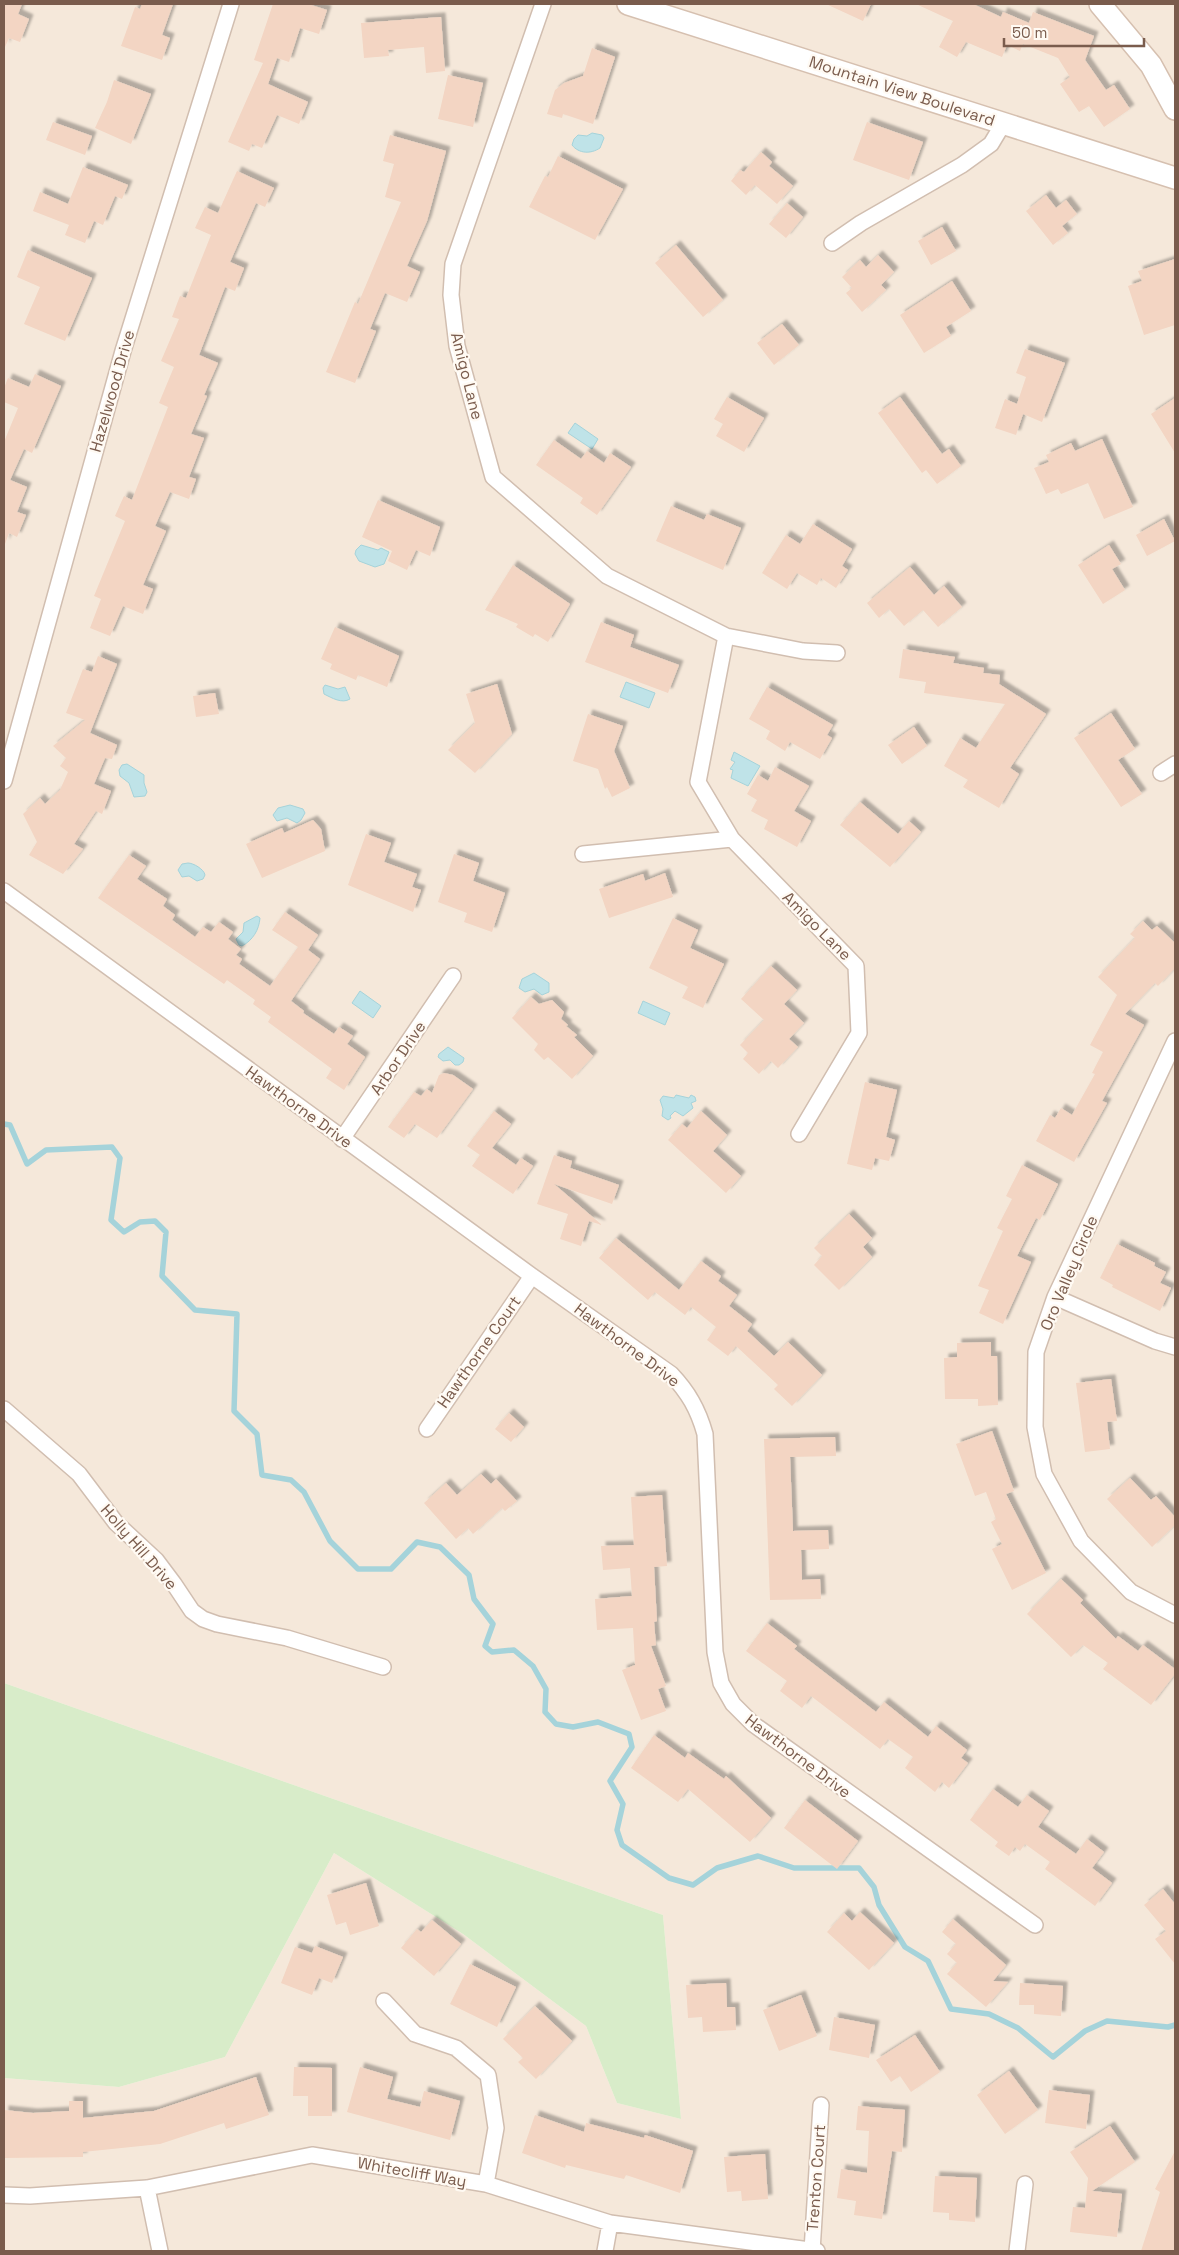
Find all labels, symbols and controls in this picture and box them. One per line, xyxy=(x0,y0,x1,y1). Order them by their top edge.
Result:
scale bar xyxy=(1004,15,1144,47)
text: 50 m xyxy=(1012,23,1047,42)
street label: Mountain View Boulevard xyxy=(806,51,998,131)
street label: Hazelwood Drive xyxy=(85,327,139,455)
street label: Amigo Lane xyxy=(446,330,488,422)
street label: Amigo Lane xyxy=(778,887,856,965)
street label: Arbor Drive xyxy=(366,1017,430,1099)
street label: Hawthorne Drive xyxy=(241,1061,357,1153)
street label: Oro Valley Circle xyxy=(1035,1212,1103,1334)
street label: Hawthorne Court xyxy=(432,1292,526,1412)
street label: Hawthorne Drive xyxy=(570,1298,684,1392)
street label: Holly Hill Drive xyxy=(96,1500,182,1594)
street label: Hawthorne Drive xyxy=(741,1709,855,1803)
street label: Trenton Court xyxy=(802,2124,830,2232)
street label: Whitecliff Way xyxy=(356,2152,468,2192)

